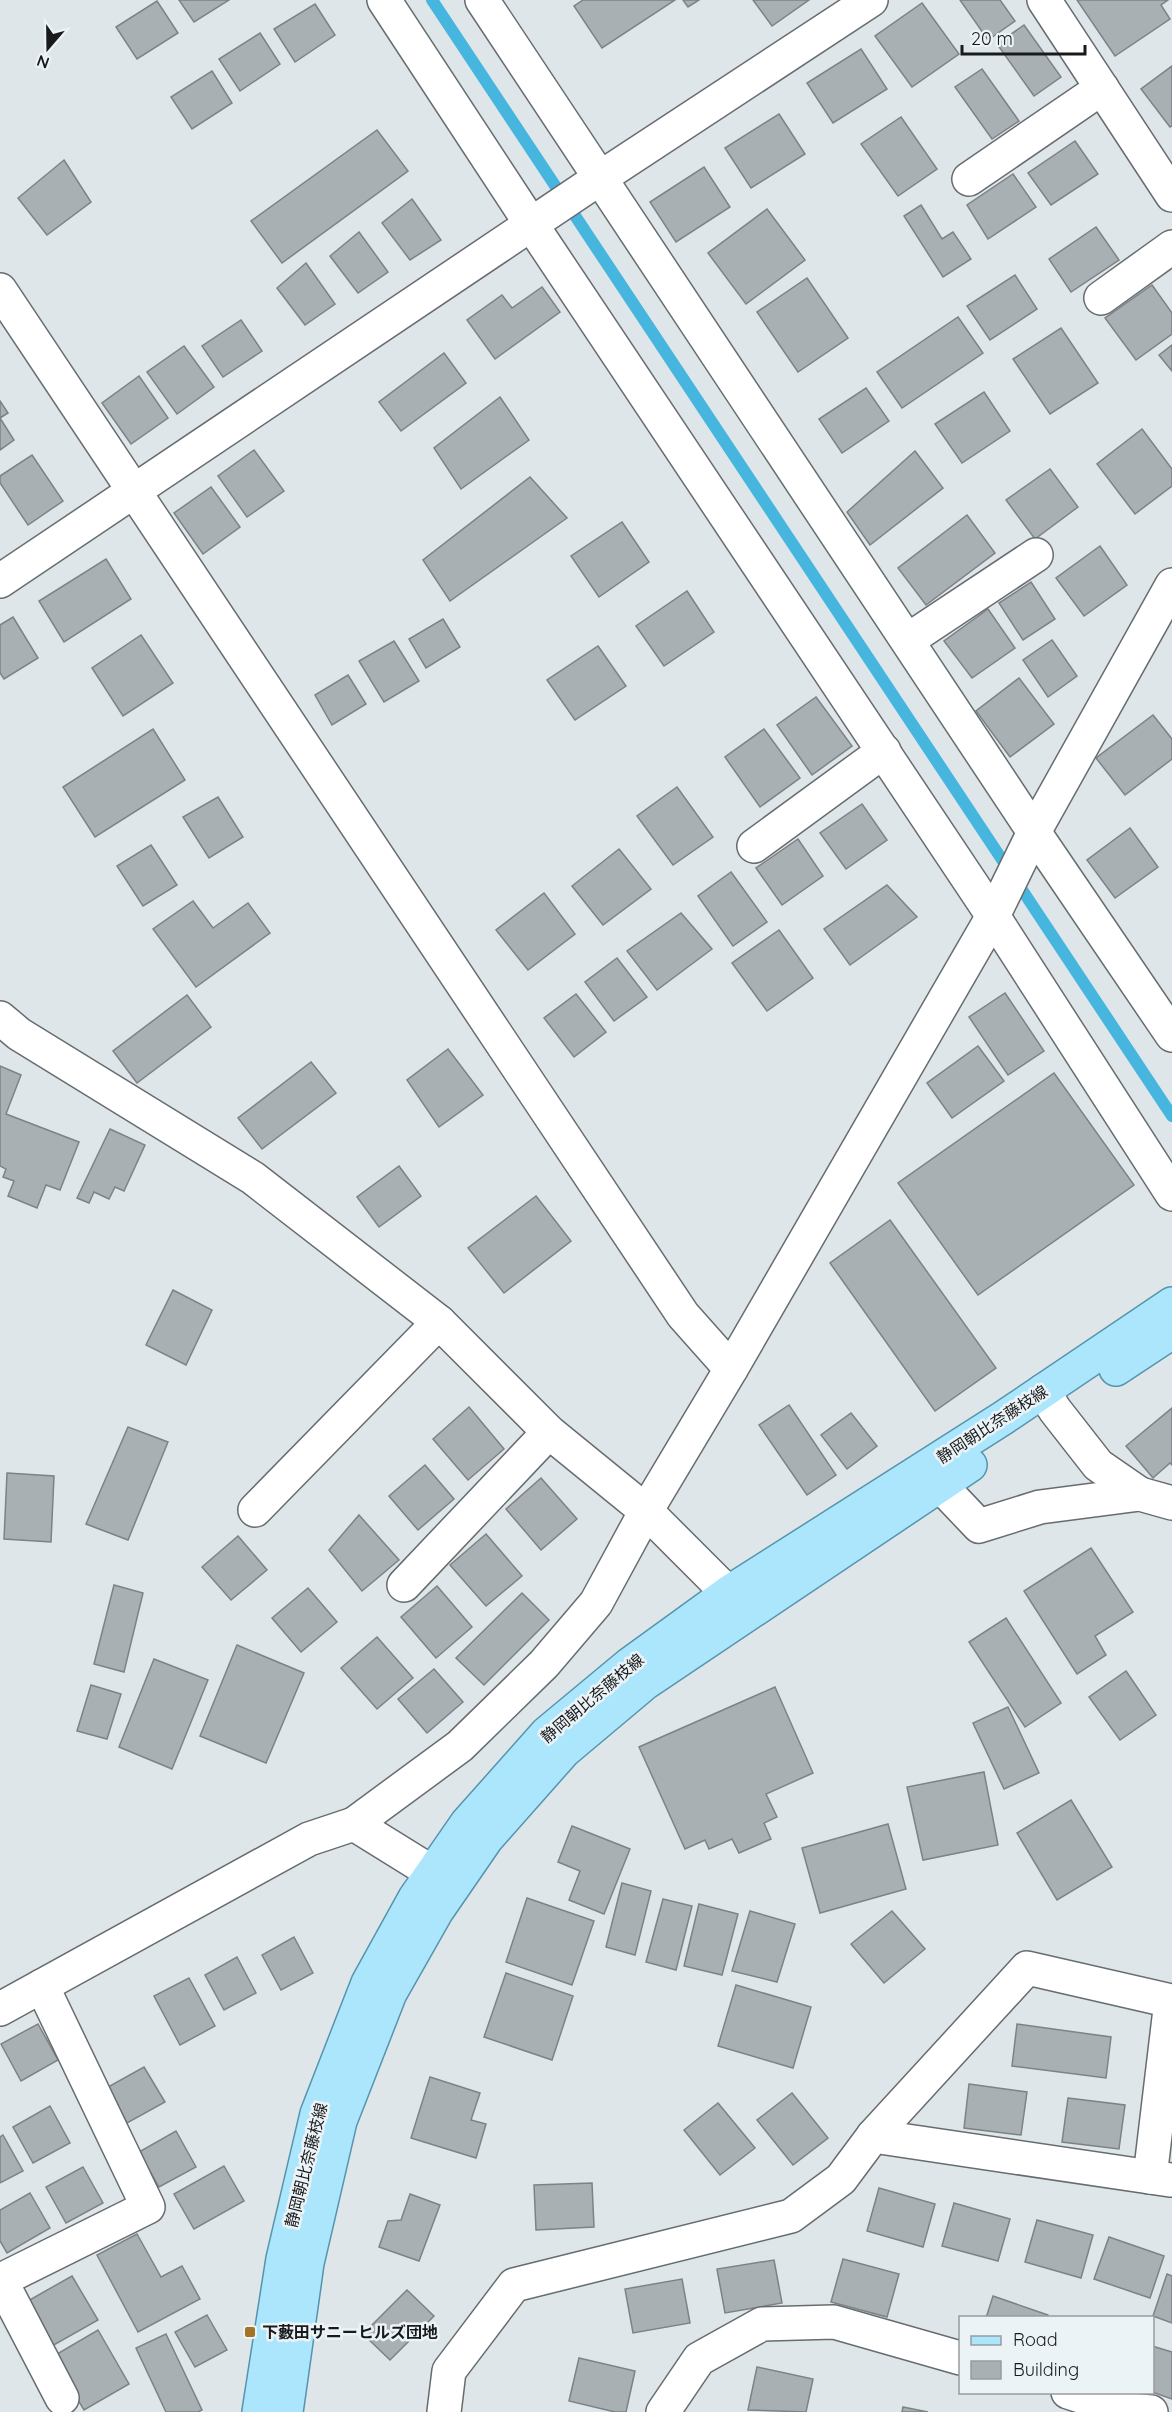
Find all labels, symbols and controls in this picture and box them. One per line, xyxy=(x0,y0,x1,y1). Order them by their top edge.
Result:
north arrow xyxy=(18,18,78,78)
scale bar xyxy=(962,18,1085,56)
text: 20 m xyxy=(971,27,1013,50)
text: N xyxy=(34,51,52,74)
street label: 静岡朝比奈藤枝線 xyxy=(933,1381,1051,1467)
street label: 静岡朝比奈藤枝線 xyxy=(537,1649,647,1747)
street label: 静岡朝比奈藤枝線 xyxy=(281,2100,331,2230)
legend xyxy=(959,2316,1154,2394)
place label: 下藪田サニーヒルズ団地 xyxy=(262,2322,438,2342)
marker: 下藪田サニーヒルズ団地 xyxy=(243,2325,257,2339)
text: Road xyxy=(1013,2328,1058,2351)
text: Building xyxy=(1013,2358,1079,2381)

